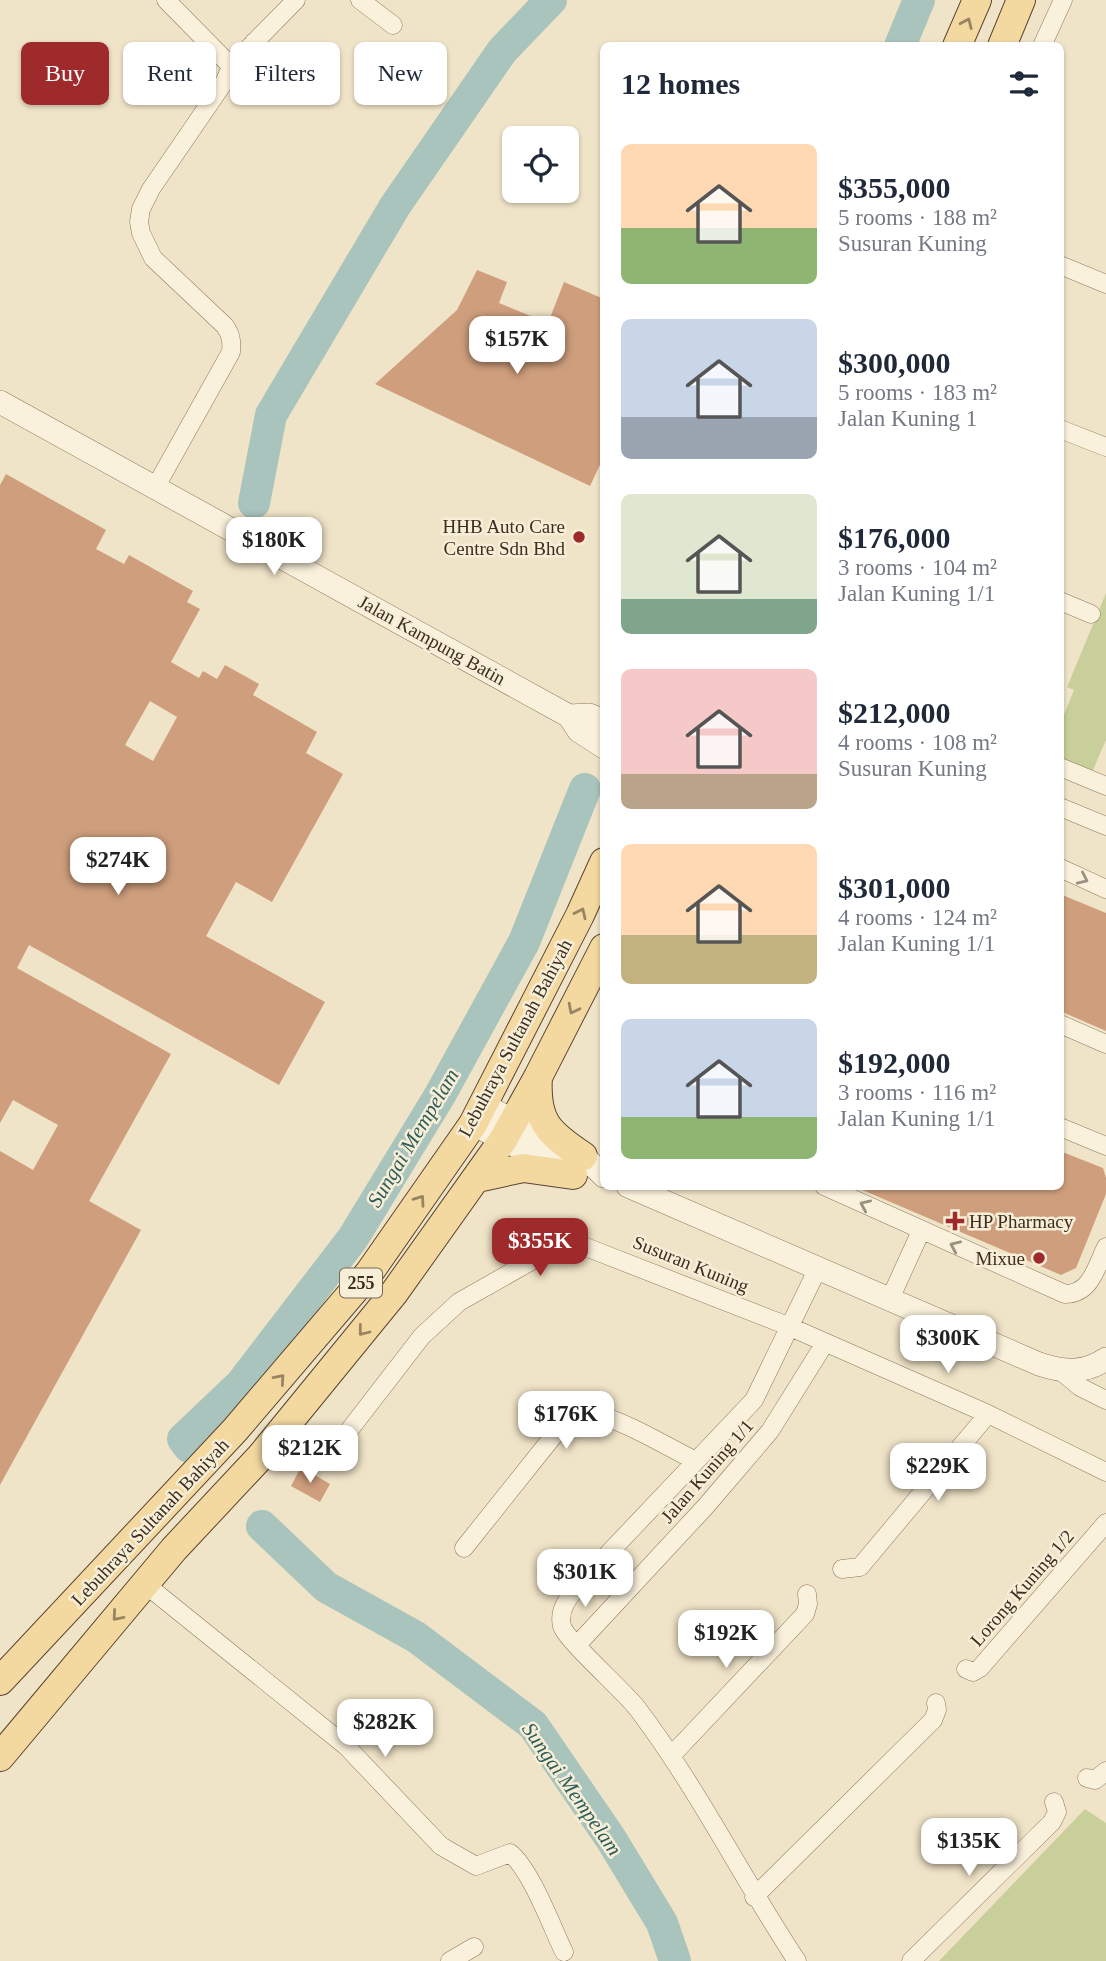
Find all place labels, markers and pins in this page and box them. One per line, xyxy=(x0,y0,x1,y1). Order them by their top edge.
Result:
pin: $157K xyxy=(468,316,566,376)
place label: HHB Auto Care Centre Sdn Bhd xyxy=(443,516,565,559)
pin: $180K xyxy=(225,518,323,577)
marker: HHB Auto Care Centre Sdn Bhd xyxy=(571,529,587,545)
pin: $274K xyxy=(69,838,167,897)
place label: HP Pharmacy xyxy=(969,1211,1074,1232)
marker: HP Pharmacy xyxy=(947,1213,963,1229)
pin: $355K xyxy=(491,1218,589,1278)
place label: Mixue xyxy=(975,1248,1025,1269)
marker: Mixue xyxy=(1031,1250,1047,1266)
pin: $300K xyxy=(899,1316,997,1375)
pin: $176K xyxy=(517,1392,615,1451)
pin: $212K xyxy=(261,1426,359,1485)
pin: $229K xyxy=(889,1444,987,1503)
pin: $301K xyxy=(536,1550,634,1609)
pin: $192K xyxy=(677,1610,775,1670)
pin: $282K xyxy=(336,1700,434,1759)
pin: $135K xyxy=(920,1818,1018,1878)

